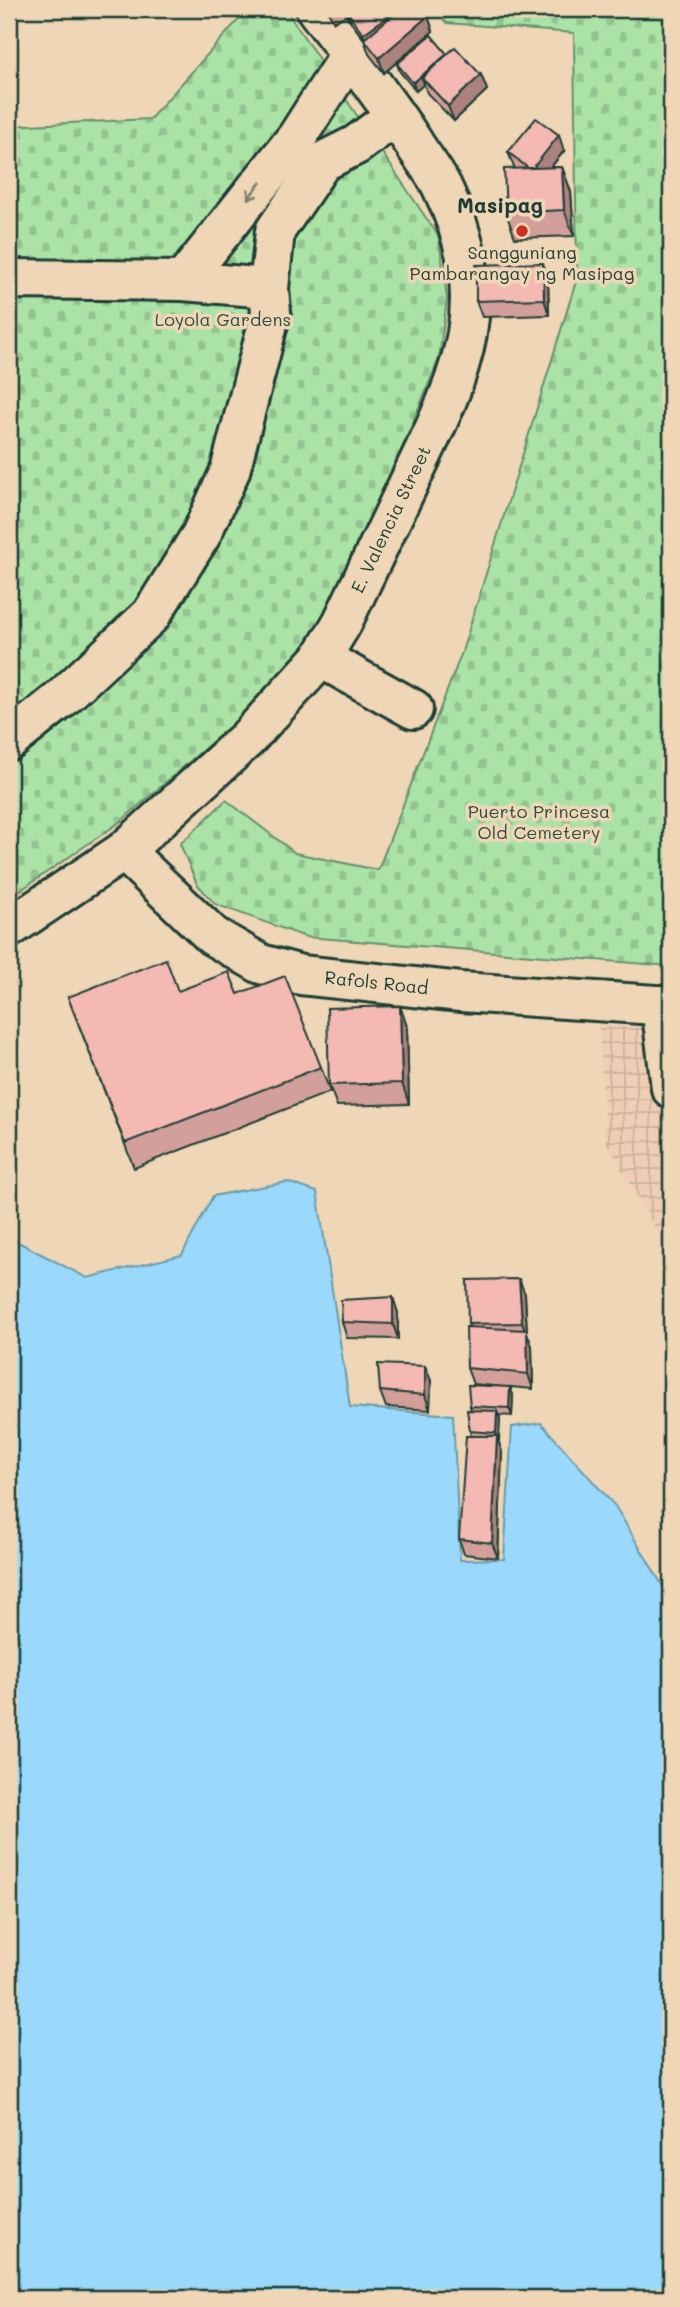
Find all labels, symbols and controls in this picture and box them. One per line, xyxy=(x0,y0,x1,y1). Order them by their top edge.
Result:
one-way arrow xyxy=(246,181,262,199)
district label: Masipag xyxy=(457,191,543,218)
marker: Sangguniang Pambarangay ng Masipag xyxy=(514,223,530,239)
place label: Sangguniang Pambarangay ng Masipag xyxy=(409,240,635,285)
park label: Loyola Gardens xyxy=(155,307,291,331)
street label: E. Valencia Street xyxy=(345,441,436,597)
park label: Puerto Princesa Old Cemetery xyxy=(468,799,610,844)
street label: Rafols Road xyxy=(323,965,430,999)

